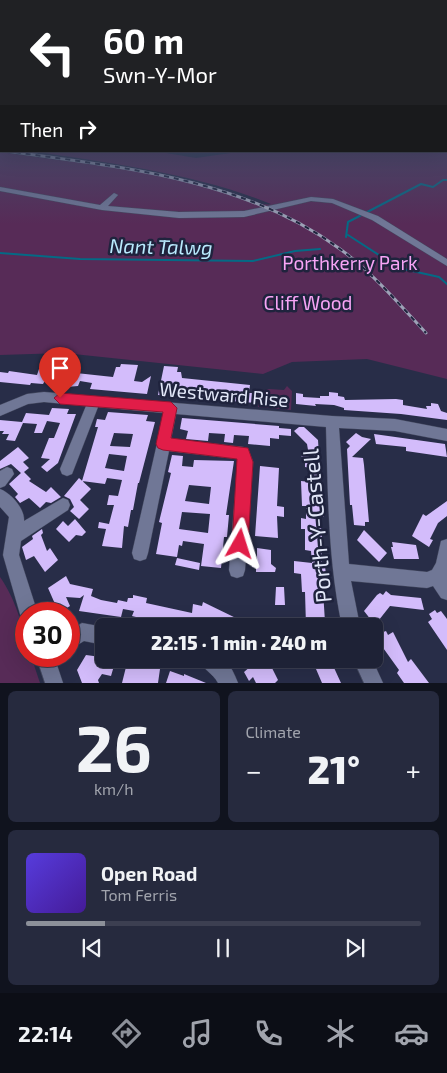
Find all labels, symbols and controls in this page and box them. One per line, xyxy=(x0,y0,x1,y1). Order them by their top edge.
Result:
text: 60 m xyxy=(103,19,184,61)
icon: left xyxy=(20,20,85,85)
text: Swn-Y-Mor xyxy=(103,61,217,87)
icon: right xyxy=(73,115,101,143)
text: Then xyxy=(20,118,63,141)
water label: Nant Talwg xyxy=(109,233,213,259)
park label: Porthkerry Park xyxy=(282,251,418,274)
park label: Cliff Wood xyxy=(264,291,352,314)
pin xyxy=(39,347,81,398)
icon: arrive xyxy=(46,354,74,382)
street label: Westward Rise xyxy=(158,377,290,411)
street label: Porth-Y-Castell xyxy=(296,448,336,604)
position arrow xyxy=(213,517,265,569)
speed limit sign: 30 xyxy=(15,602,80,667)
text: 22:15 · 1 min · 240 m xyxy=(151,631,327,654)
text: 26 xyxy=(76,707,152,785)
text: Climate xyxy=(246,722,301,741)
text: 21° xyxy=(308,746,360,792)
text: − xyxy=(246,753,262,787)
text: + xyxy=(406,753,421,787)
text: km/h xyxy=(94,779,134,798)
text: Open Road xyxy=(101,862,197,885)
text: Tom Ferris xyxy=(101,885,177,904)
icon: previous xyxy=(78,934,106,962)
icon: pause xyxy=(209,934,237,962)
icon: next xyxy=(341,934,369,962)
icon: directions xyxy=(109,1016,144,1051)
icon: music xyxy=(180,1016,215,1051)
icon: phone xyxy=(251,1016,286,1051)
icon: climate xyxy=(323,1016,358,1051)
icon: car xyxy=(394,1016,429,1051)
text: 22:14 xyxy=(18,1020,73,1046)

